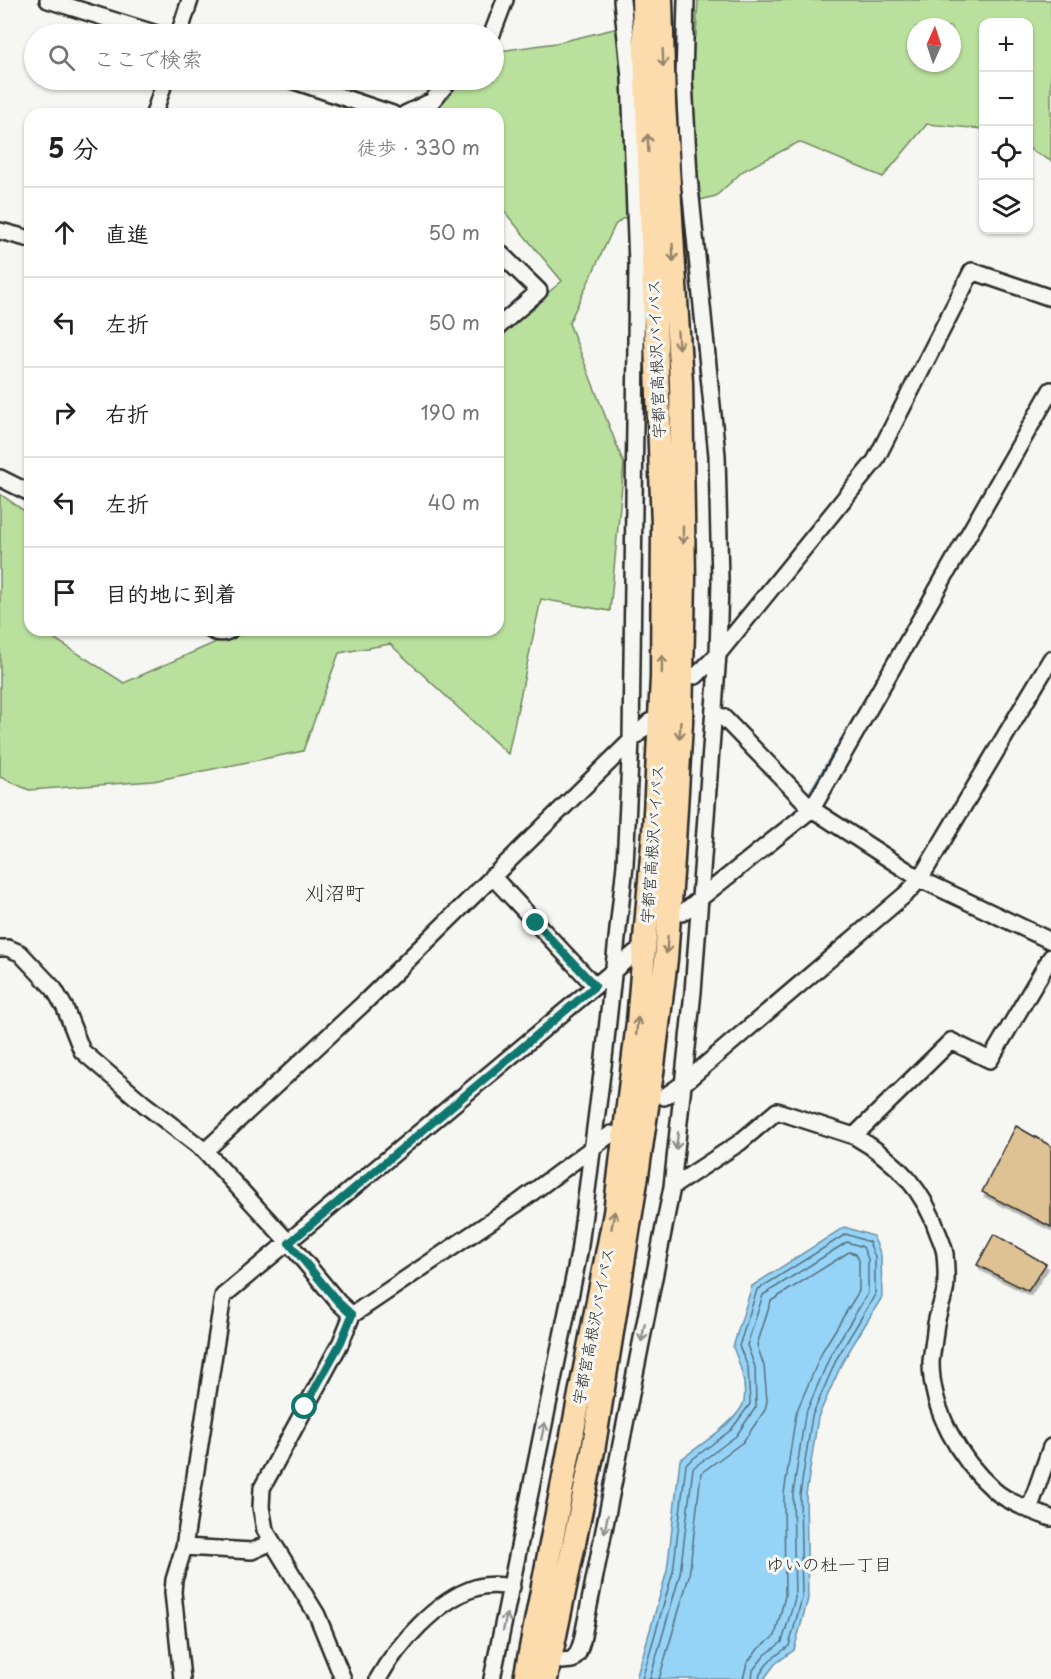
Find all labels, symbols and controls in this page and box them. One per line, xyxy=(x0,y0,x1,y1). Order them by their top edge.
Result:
north arrow xyxy=(907,18,961,72)
map controls xyxy=(979,18,1033,234)
button: + xyxy=(979,18,1033,72)
search box xyxy=(24,24,504,90)
icon: search xyxy=(45,41,78,74)
text: ここで検索 xyxy=(93,41,203,74)
one-way arrow xyxy=(657,48,669,68)
button: − xyxy=(979,72,1033,126)
button: locate xyxy=(979,126,1033,180)
text: 5 分 xyxy=(48,128,98,167)
text: 徒歩 · 330 m xyxy=(357,132,480,162)
one-way arrow xyxy=(643,133,654,153)
button: layers xyxy=(979,180,1033,234)
icon: ahead xyxy=(48,216,81,249)
text: 直進 xyxy=(105,216,149,249)
text: 50 m xyxy=(428,217,480,247)
one-way arrow xyxy=(668,243,679,263)
street label: 宇都宮高根沢バイパス xyxy=(640,279,670,439)
icon: left xyxy=(48,306,81,339)
text: 左折 xyxy=(105,306,149,339)
text: 50 m xyxy=(428,307,480,337)
one-way arrow xyxy=(673,329,684,349)
icon: right xyxy=(48,396,81,429)
text: 右折 xyxy=(105,396,149,429)
text: 190 m xyxy=(421,397,480,427)
icon: left xyxy=(48,486,81,519)
text: 左折 xyxy=(105,486,149,519)
text: 40 m xyxy=(428,487,480,517)
one-way arrow xyxy=(677,524,689,544)
icon: arrive xyxy=(48,576,81,609)
text: 目的地に到着 xyxy=(105,576,237,609)
one-way arrow xyxy=(657,655,668,675)
one-way arrow xyxy=(675,719,686,739)
street label: 宇都宮高根沢バイパス xyxy=(633,763,669,924)
district label: 刈沼町 xyxy=(305,877,365,907)
route end xyxy=(522,909,548,935)
one-way arrow xyxy=(661,935,672,955)
one-way arrow xyxy=(632,1017,643,1037)
one-way arrow xyxy=(672,1131,683,1151)
one-way arrow xyxy=(608,1211,619,1230)
street label: 宇都宮高根沢バイパス xyxy=(565,1245,619,1406)
one-way arrow xyxy=(637,1323,648,1342)
route start xyxy=(291,1393,317,1419)
one-way arrow xyxy=(538,1421,549,1441)
one-way arrow xyxy=(600,1514,611,1534)
district label: ゆいの杜一丁目 xyxy=(766,1550,892,1577)
one-way arrow xyxy=(499,1613,511,1632)

